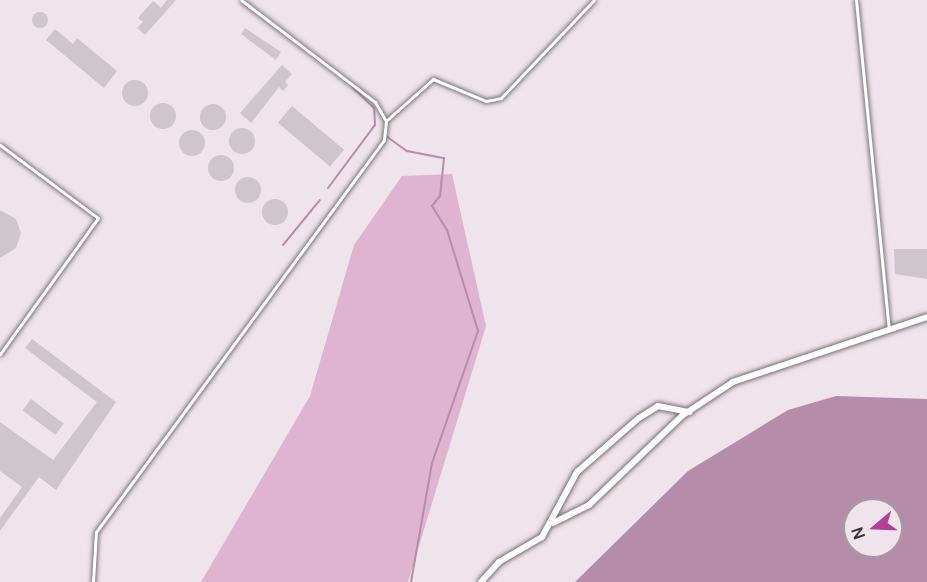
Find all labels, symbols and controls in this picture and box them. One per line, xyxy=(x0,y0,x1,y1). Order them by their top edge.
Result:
north arrow xyxy=(843,498,903,558)
text: N xyxy=(846,524,870,542)

